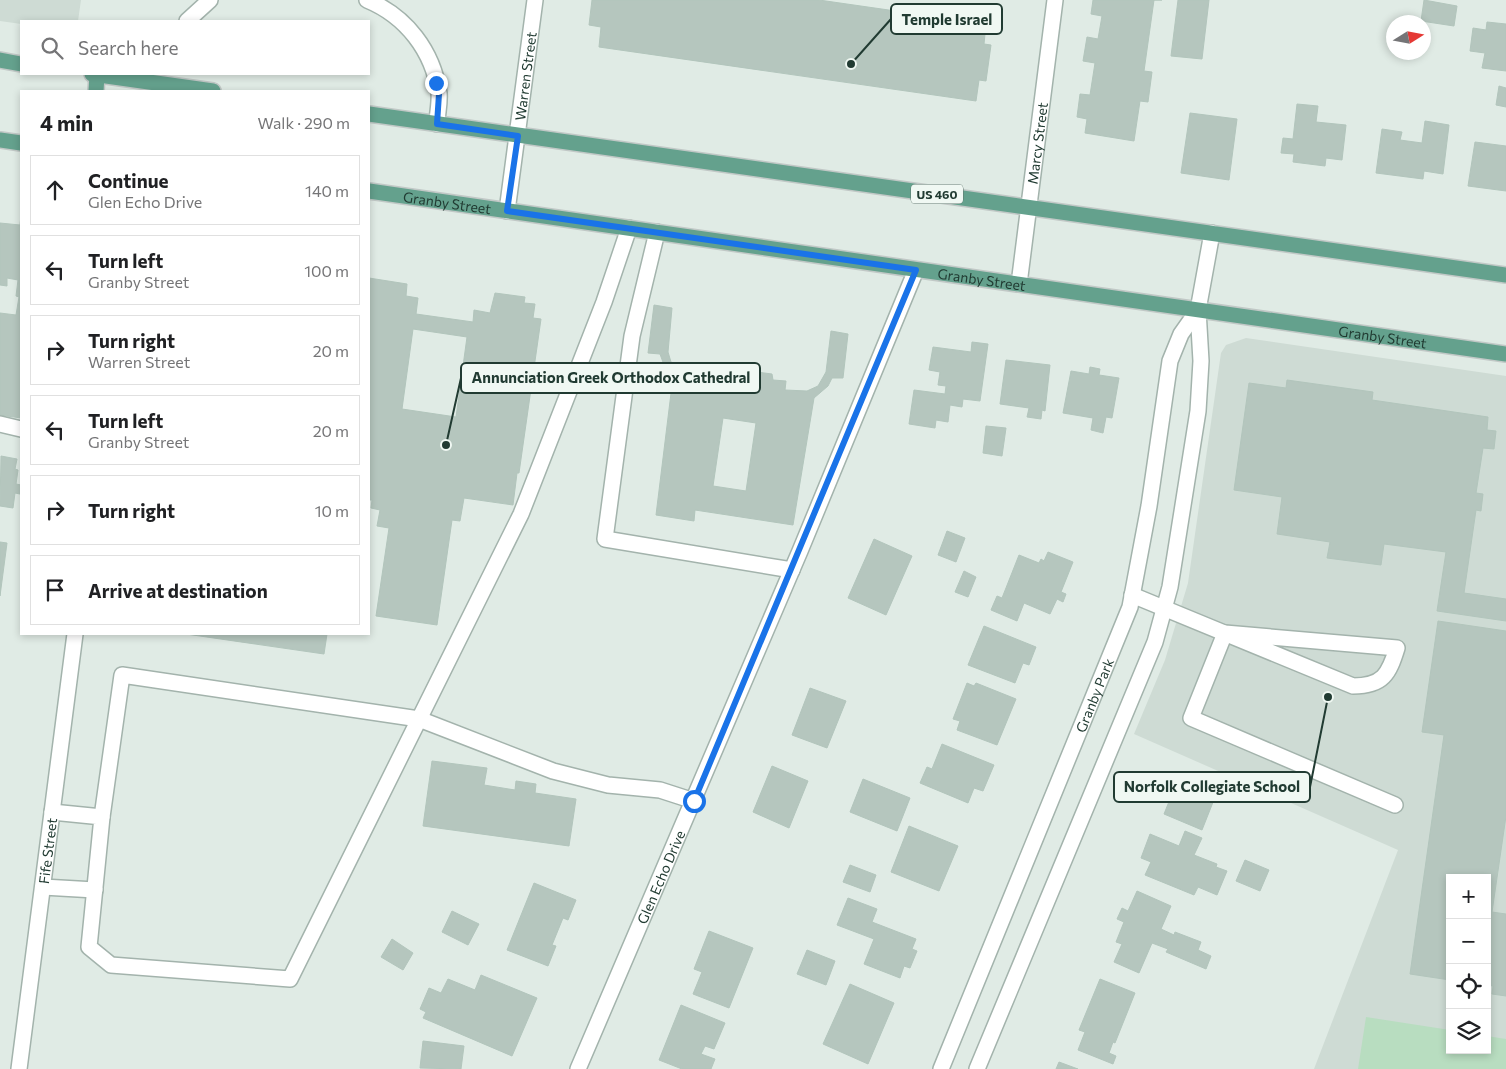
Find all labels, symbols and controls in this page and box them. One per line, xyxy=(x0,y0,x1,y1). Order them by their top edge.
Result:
callout: Temple Israel xyxy=(891,4,1002,34)
text: Temple Israel xyxy=(902,10,992,28)
north arrow xyxy=(1386,15,1431,60)
search box xyxy=(20,20,370,75)
street label: Warren Street xyxy=(511,30,539,122)
icon: search xyxy=(38,34,66,62)
text: Search here xyxy=(78,36,178,59)
route end xyxy=(425,72,448,95)
street label: Marcy Street xyxy=(1023,101,1051,185)
text: 4 min xyxy=(40,110,93,135)
text: Walk · 290 m xyxy=(258,113,350,132)
text: Continue xyxy=(88,169,168,192)
icon: ahead xyxy=(41,176,69,204)
text: 140 m xyxy=(305,181,349,200)
road number: US 460 xyxy=(911,184,963,203)
street label: Granby Street xyxy=(402,187,493,217)
text: Glen Echo Drive xyxy=(88,192,202,211)
text: Turn left xyxy=(88,249,163,272)
icon: left xyxy=(41,256,69,284)
text: 100 m xyxy=(304,261,349,280)
street label: Granby Street xyxy=(937,264,1027,294)
text: Granby Street xyxy=(88,272,189,291)
street label: Granby Street xyxy=(1338,322,1428,351)
text: Turn right xyxy=(88,329,175,352)
icon: right xyxy=(41,336,69,364)
text: 20 m xyxy=(313,341,349,360)
text: Warren Street xyxy=(88,352,190,371)
callout: Annunciation Greek Orthodox Cathedral xyxy=(461,363,760,393)
text: Annunciation Greek Orthodox Cathedral xyxy=(472,368,750,386)
text: Turn left xyxy=(88,409,163,432)
icon: left xyxy=(41,416,69,444)
text: 20 m xyxy=(313,421,349,440)
text: Granby Street xyxy=(88,432,189,451)
icon: right xyxy=(41,496,69,524)
text: Turn right xyxy=(88,499,175,522)
text: 10 m xyxy=(315,501,349,520)
icon: arrive xyxy=(41,576,69,604)
text: Arrive at destination xyxy=(88,579,268,602)
street label: Granby Park xyxy=(1071,655,1117,735)
callout: Norfolk Collegiate School xyxy=(1114,772,1310,802)
text: Norfolk Collegiate School xyxy=(1124,777,1300,795)
route start xyxy=(683,790,706,813)
street label: Fife Street xyxy=(34,816,60,885)
street label: Glen Echo Drive xyxy=(633,828,688,926)
map controls xyxy=(1446,874,1491,1054)
button: + xyxy=(1446,874,1491,919)
button: − xyxy=(1446,919,1491,964)
button: locate xyxy=(1446,964,1491,1009)
button: layers xyxy=(1446,1009,1491,1054)

